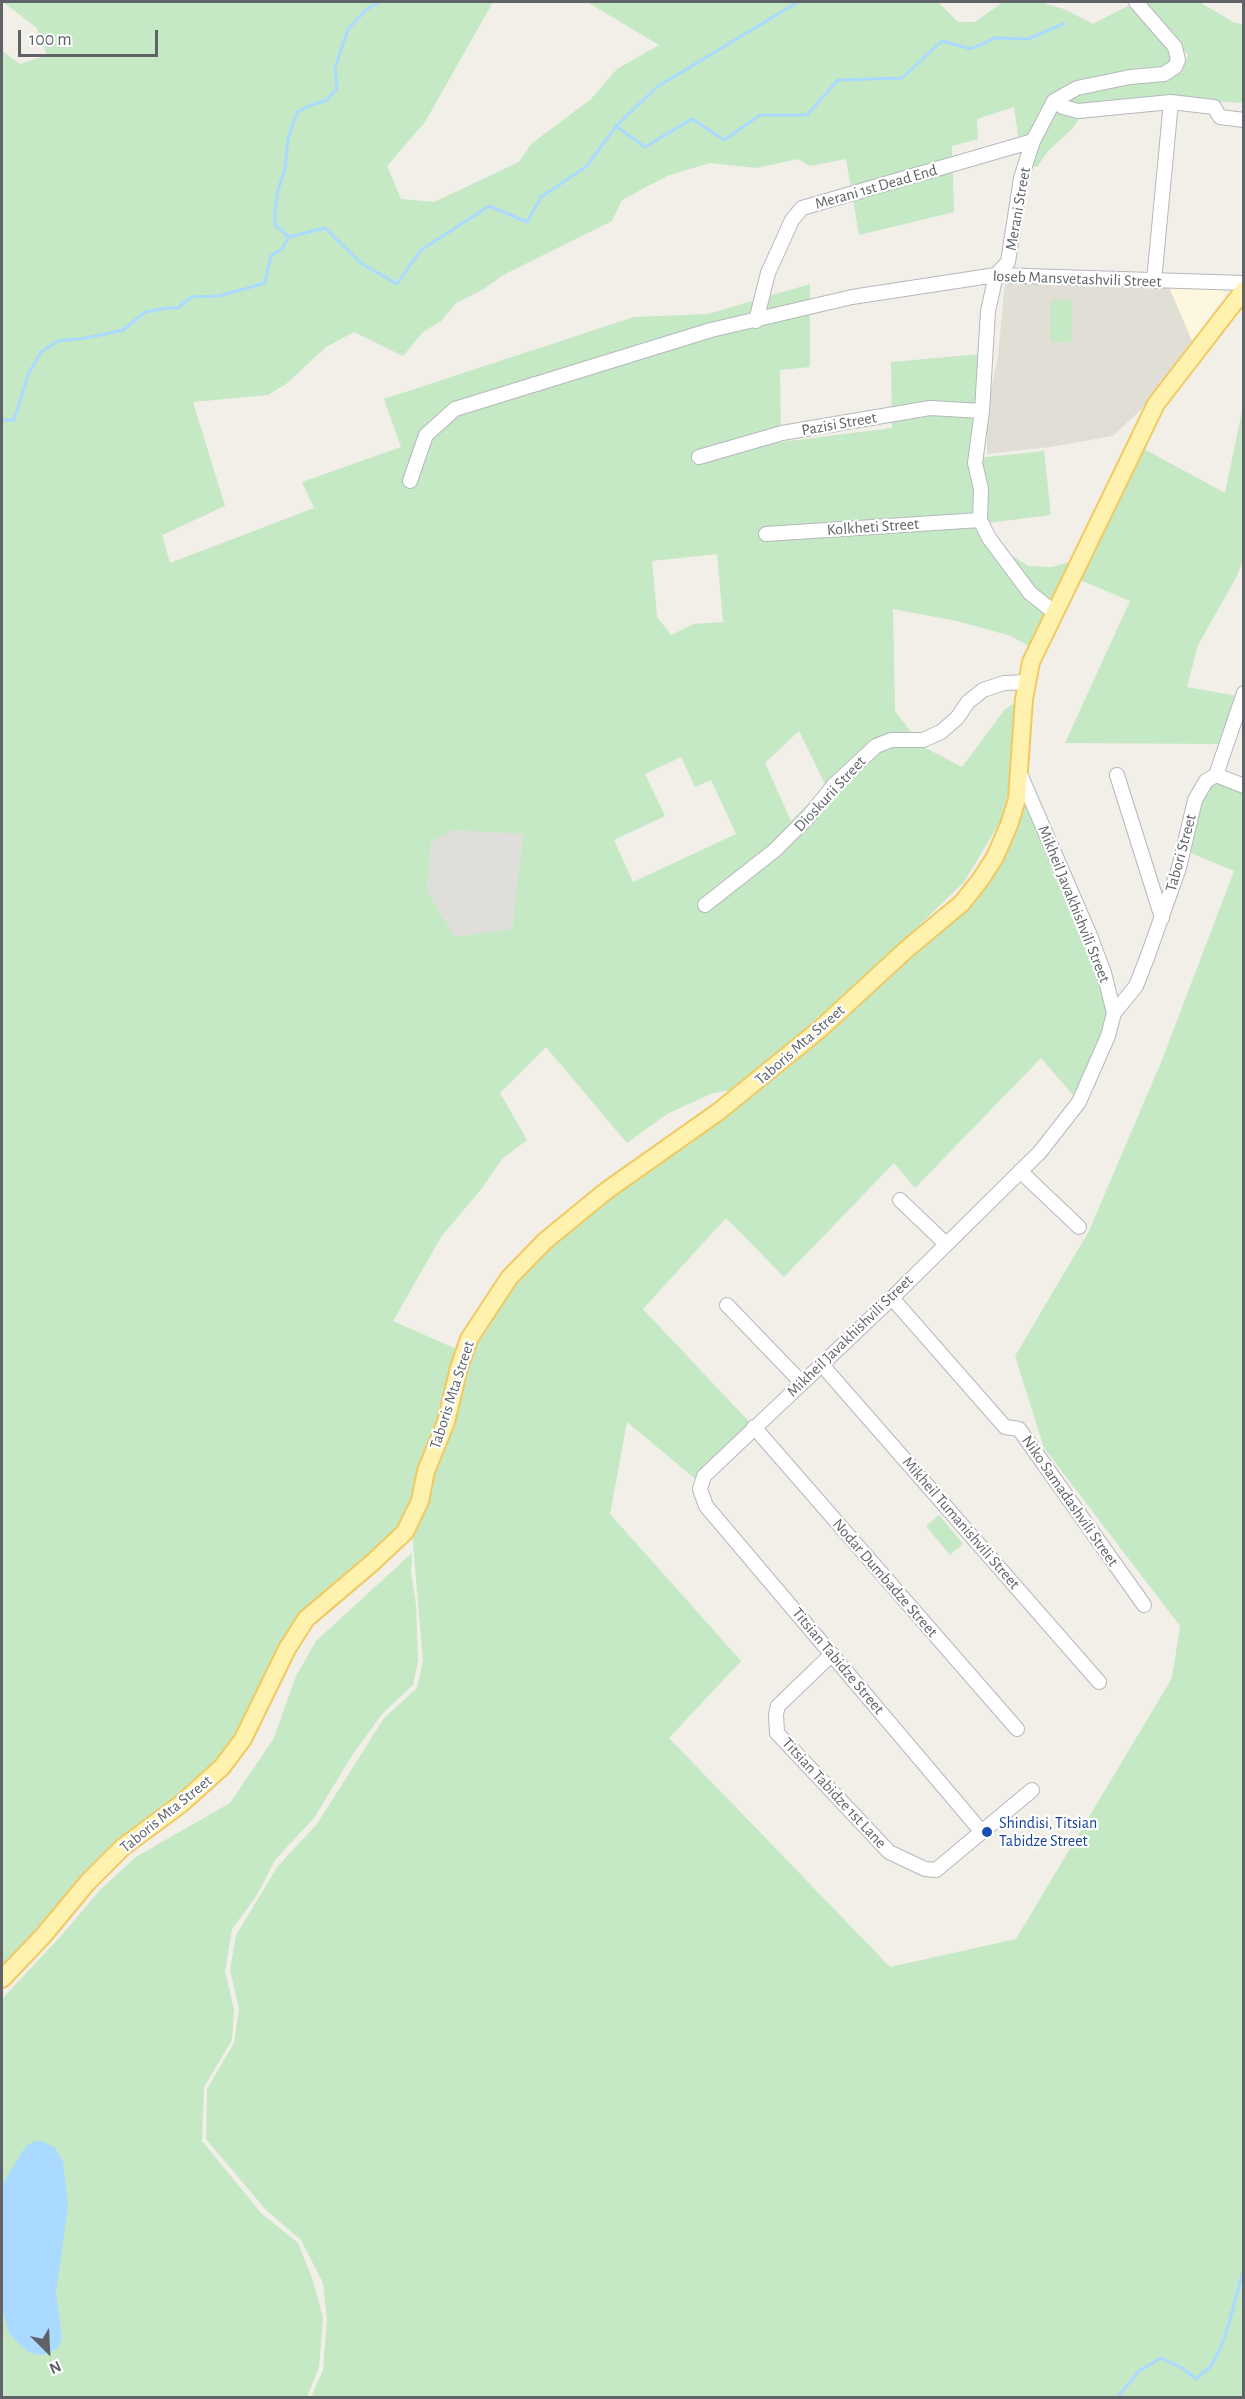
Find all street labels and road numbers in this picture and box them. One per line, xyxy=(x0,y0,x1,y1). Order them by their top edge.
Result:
street label: Merani 1st Dead End xyxy=(813,160,939,214)
street label: Merani Street xyxy=(1001,166,1035,252)
street label: Ioseb Mansvetashvili Street xyxy=(992,266,1162,292)
street label: Pazisi Street xyxy=(800,408,878,440)
street label: Kolkheti Street xyxy=(826,514,920,540)
street label: Dioskurii Street xyxy=(790,752,870,836)
street label: Tabori Street xyxy=(1161,812,1201,894)
street label: Mikheil Javakhishvili Street xyxy=(1034,823,1114,985)
street label: Taboris Mta Street xyxy=(751,1001,849,1089)
street label: Mikheil Javakhishvili Street xyxy=(783,1271,917,1401)
street label: Taboris Mta Street xyxy=(425,1338,479,1452)
street label: Niko Samadashvili Street xyxy=(1018,1432,1122,1570)
street label: Mikheil Tumanishvili Street xyxy=(898,1453,1024,1593)
street label: Nodar Dumbadze Street xyxy=(828,1515,942,1641)
street label: Titsian Tabidze Street xyxy=(788,1604,888,1718)
street label: Titsian Tabidze 1st Lane xyxy=(778,1734,890,1852)
street label: Taboris Mta Street xyxy=(116,1771,216,1857)

